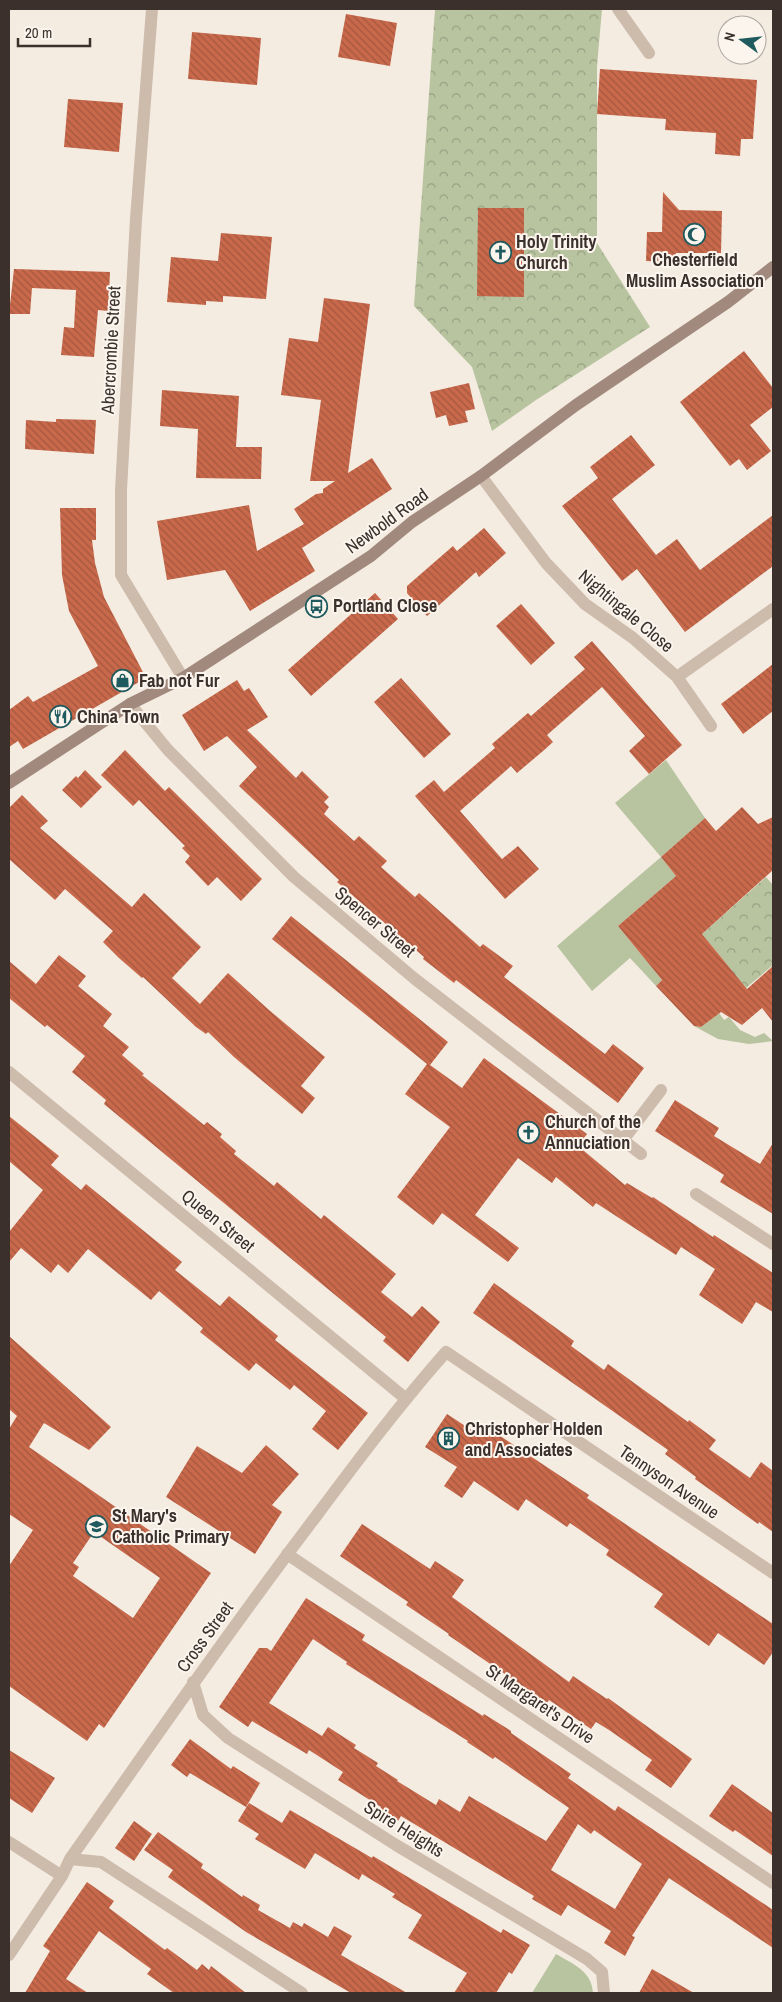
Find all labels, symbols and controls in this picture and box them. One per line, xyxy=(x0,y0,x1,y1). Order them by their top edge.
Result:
scale bar xyxy=(18,15,90,47)
north arrow xyxy=(717,15,767,65)
text: 20 m xyxy=(25,22,52,43)
text: N xyxy=(720,30,739,43)
mosque icon: Chesterfield Muslim Association xyxy=(683,223,707,247)
place label: Holy Trinity Church xyxy=(516,229,597,275)
church icon: Holy Trinity Church xyxy=(488,240,512,264)
place label: Chesterfield Muslim Association xyxy=(626,247,764,293)
street label: Abercrombie Street xyxy=(95,285,126,416)
street label: Newbold Road xyxy=(340,482,433,559)
street label: Nightingale Close xyxy=(573,563,679,658)
place label: Portland Close xyxy=(333,593,437,618)
bus stop icon: Portland Close xyxy=(305,594,329,618)
place label: Fab not Fur xyxy=(139,668,220,693)
shop icon: Fab not Fur xyxy=(111,669,135,693)
place label: China Town xyxy=(77,704,160,729)
restaurant icon: China Town xyxy=(49,705,73,729)
street label: Spencer Street xyxy=(330,880,421,963)
place label: Church of the Annuciation xyxy=(545,1109,641,1155)
church icon: Church of the Annuciation xyxy=(517,1120,541,1144)
street label: Queen Street xyxy=(176,1183,260,1258)
place label: Christopher Holden and Associates xyxy=(465,1416,603,1462)
building icon: Christopher Holden and Associates xyxy=(437,1427,461,1451)
street label: Tennyson Avenue xyxy=(614,1439,724,1524)
place label: St Mary's Catholic Primary xyxy=(112,1503,230,1549)
school or university icon: St Mary's Catholic Primary xyxy=(84,1514,108,1538)
street label: Cross Street xyxy=(170,1596,239,1677)
street label: St Margaret's Drive xyxy=(481,1658,600,1749)
street label: Spire Heights xyxy=(359,1794,449,1863)

